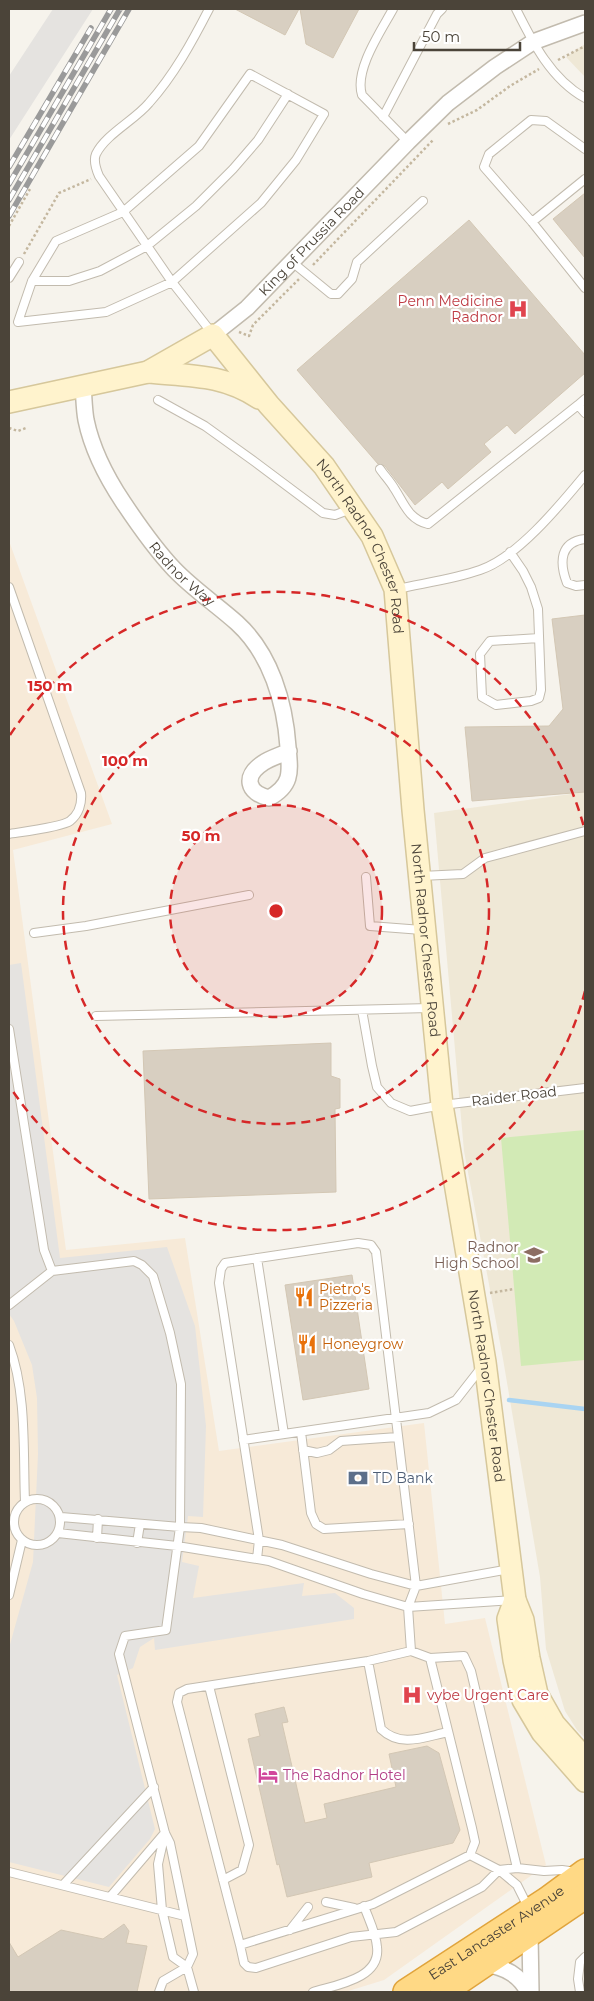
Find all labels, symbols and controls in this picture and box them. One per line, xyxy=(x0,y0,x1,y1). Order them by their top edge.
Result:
scale bar xyxy=(414,20,520,52)
text: 50 m xyxy=(422,27,460,46)
street label: King of Prussia Road xyxy=(255,183,368,300)
place label: Penn Medicine Radnor xyxy=(398,292,503,326)
hospital icon: Penn Medicine Radnor xyxy=(507,298,529,320)
street label: North Radnor Chester Road xyxy=(313,455,408,635)
street label: Radnor Way xyxy=(145,538,219,610)
text: 150 m xyxy=(28,676,72,695)
text: 100 m xyxy=(102,751,148,770)
text: 50 m xyxy=(181,826,221,845)
street label: North Radnor Chester Road xyxy=(407,842,444,1038)
centre of rings xyxy=(267,902,285,920)
street label: Raider Road xyxy=(470,1082,558,1110)
place label: Radnor High School xyxy=(434,1238,519,1272)
school or university icon: Radnor High School xyxy=(523,1244,545,1266)
place label: Pietro's Pizzeria xyxy=(319,1280,373,1314)
restaurant icon: Pietro's Pizzeria xyxy=(293,1286,315,1308)
street label: North Radnor Chester Road xyxy=(464,1288,509,1483)
restaurant icon: Honeygrow xyxy=(296,1333,318,1355)
place label: Honeygrow xyxy=(322,1335,404,1353)
bank icon: TD Bank xyxy=(347,1467,369,1489)
place label: TD Bank xyxy=(373,1469,434,1487)
hospital icon: vybe Urgent Care xyxy=(401,1684,423,1706)
place label: vybe Urgent Care xyxy=(427,1686,549,1704)
hotel icon: The Radnor Hotel xyxy=(257,1764,279,1786)
place label: The Radnor Hotel xyxy=(283,1766,406,1784)
street label: East Lancaster Avenue xyxy=(425,1881,568,1984)

